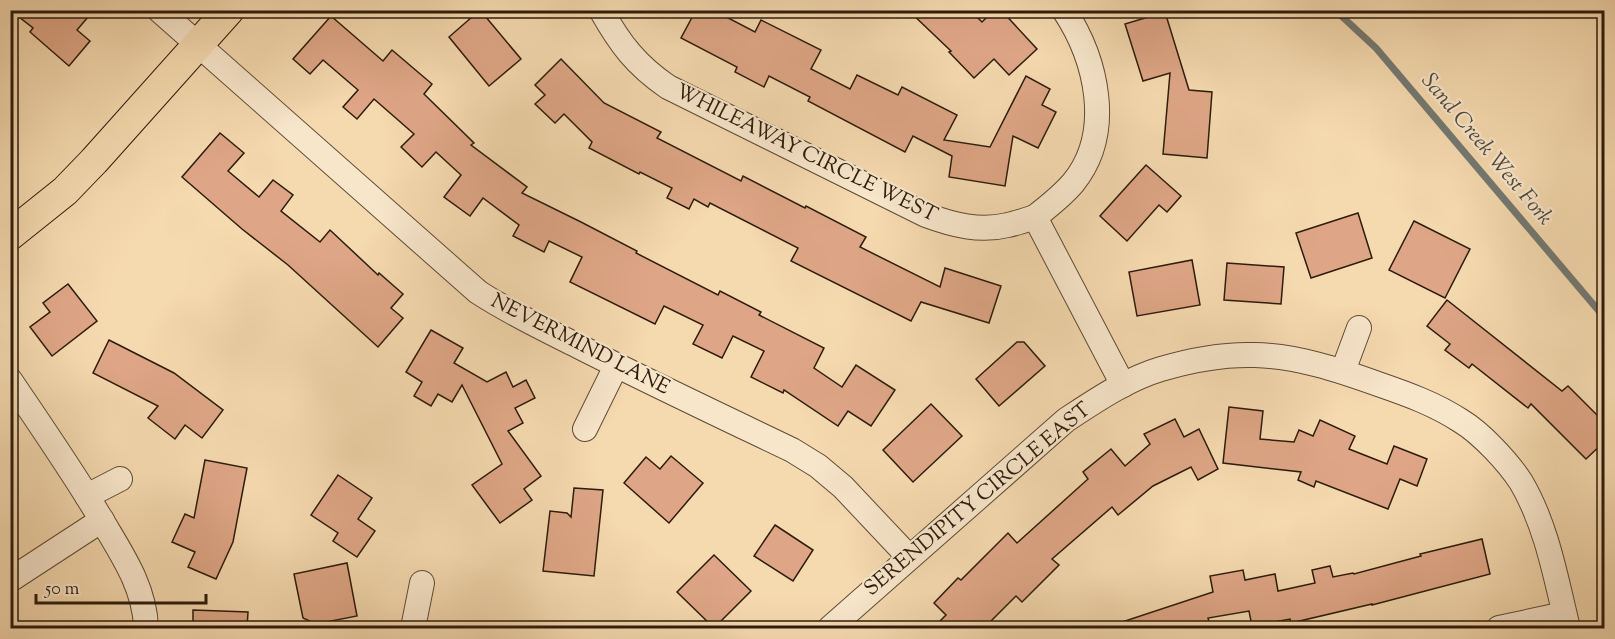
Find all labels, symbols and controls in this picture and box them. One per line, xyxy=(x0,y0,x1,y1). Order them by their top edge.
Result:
water label: Sand Creek West Fork xyxy=(1413,67,1559,233)
street label: WHILEAWAY CIRCLE WEST xyxy=(670,77,942,231)
street label: NEVERMIND LANE xyxy=(485,287,675,403)
street label: SERENDIPITY CIRCLE EAST xyxy=(858,396,1098,604)
scale bar xyxy=(36,567,206,605)
text: 50 m xyxy=(44,577,80,603)

